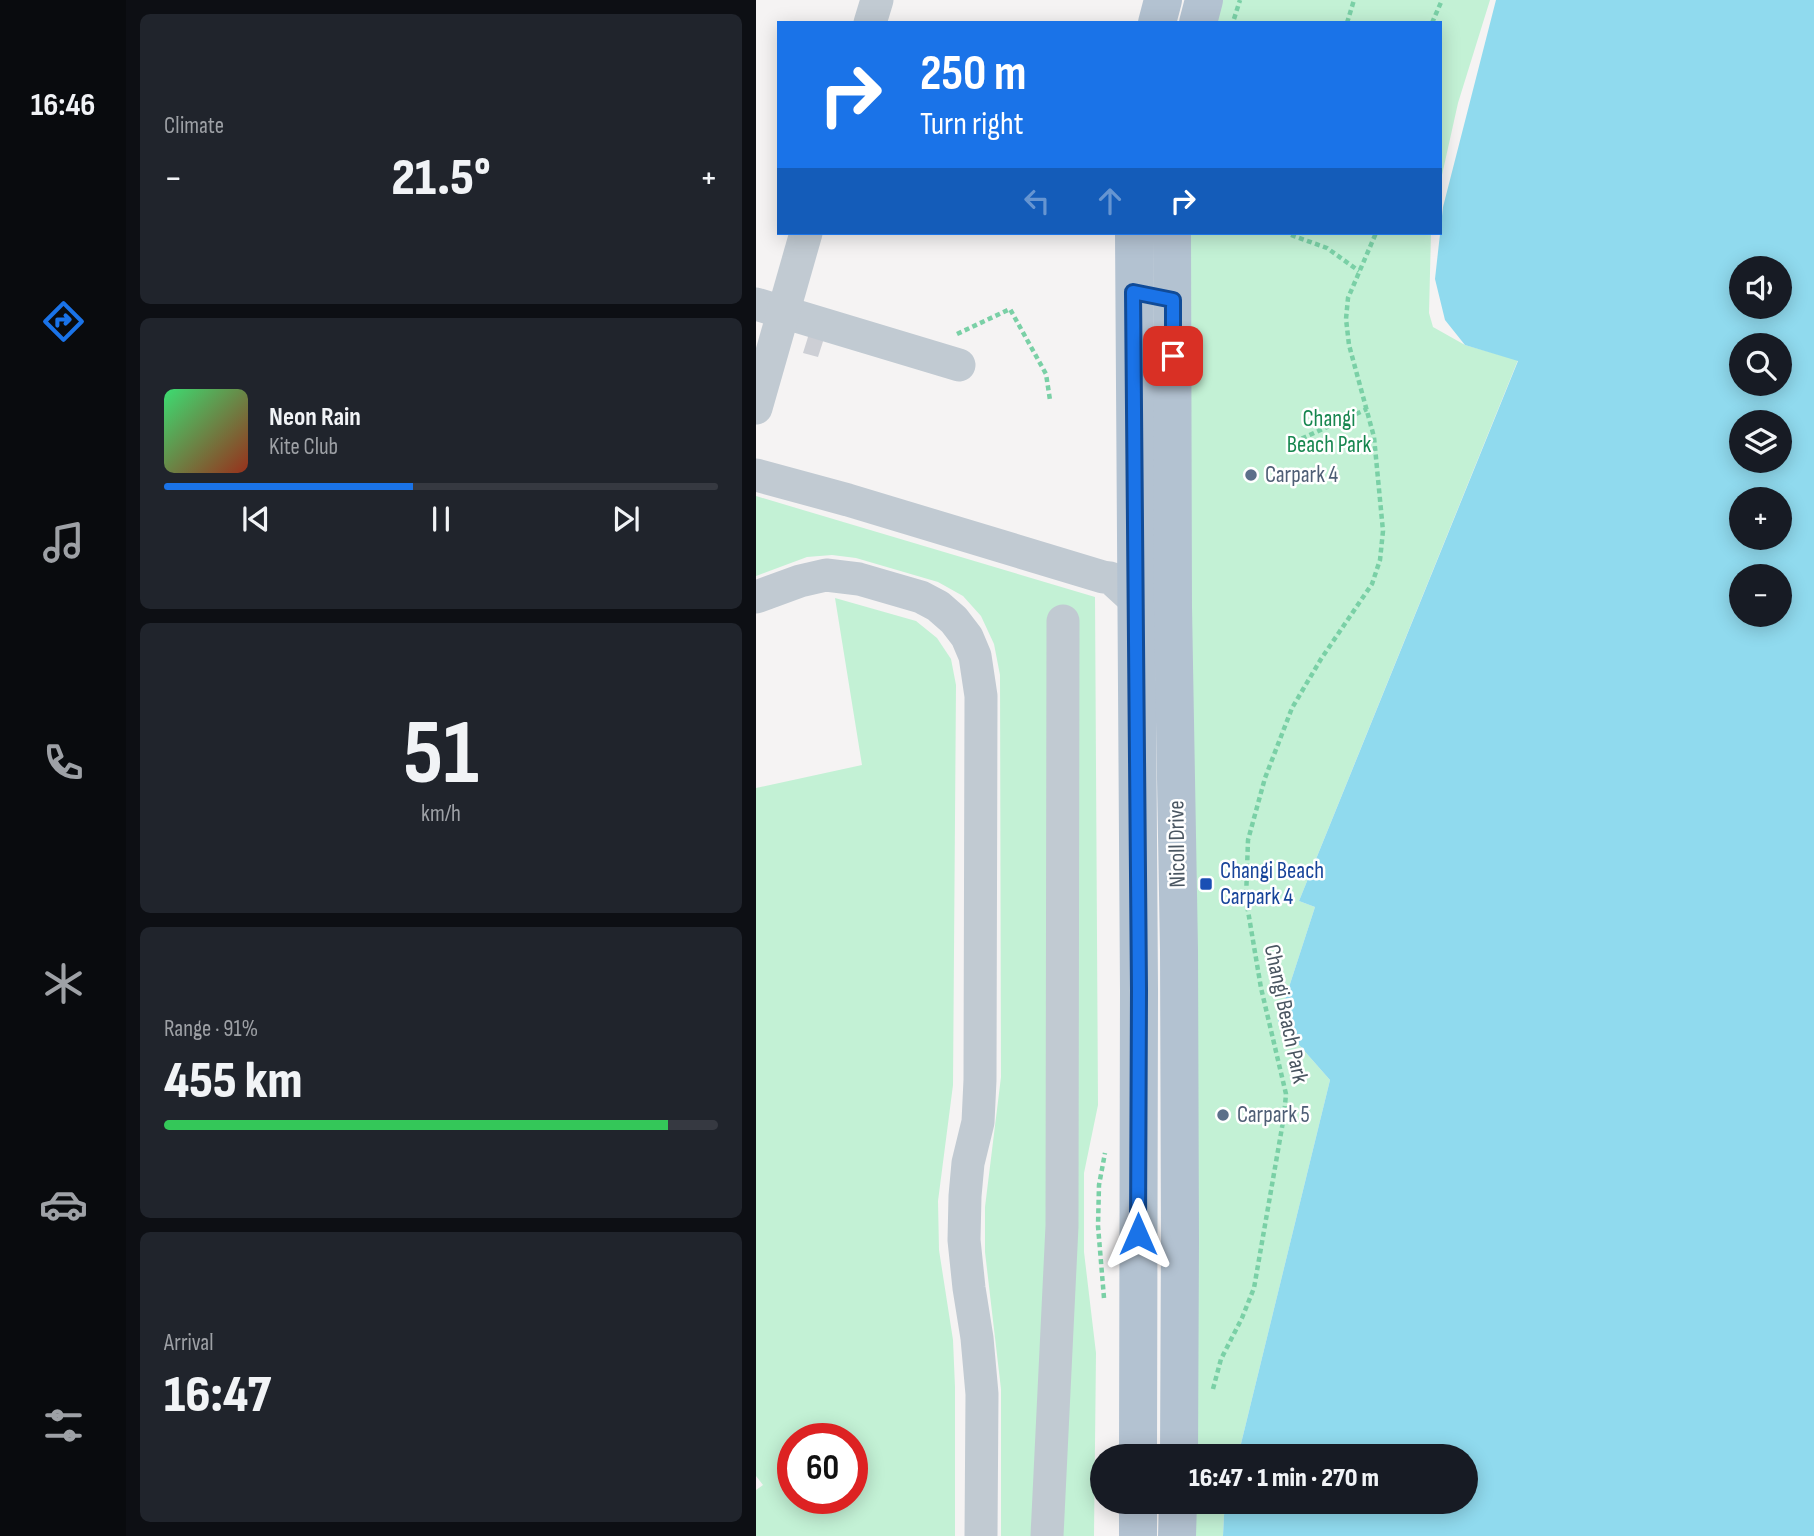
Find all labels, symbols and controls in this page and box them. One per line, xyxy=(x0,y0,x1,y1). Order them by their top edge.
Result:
text: 250 m xyxy=(920,45,1026,104)
icon: right xyxy=(805,49,896,140)
text: 16:46 xyxy=(31,86,95,125)
text: Turn right xyxy=(920,105,1024,144)
text: Climate xyxy=(164,112,224,140)
text: 21.5° xyxy=(391,147,491,210)
text: − xyxy=(164,156,183,201)
text: + xyxy=(699,156,718,201)
icon: left xyxy=(1018,182,1056,220)
icon: ahead xyxy=(1091,182,1129,220)
icon: right xyxy=(1164,182,1202,220)
map controls xyxy=(1729,256,1792,627)
button: sound xyxy=(1729,256,1792,319)
icon: directions xyxy=(39,297,88,346)
pin xyxy=(1143,326,1203,386)
button: search xyxy=(1729,333,1792,396)
icon: arrive xyxy=(1154,337,1192,375)
text: Neon Rain xyxy=(269,402,361,433)
park label: Changi Beach Park xyxy=(1287,405,1372,459)
button: layers xyxy=(1729,410,1792,473)
text: Kite Club xyxy=(269,433,338,461)
place label: Carpark 4 xyxy=(1265,461,1339,489)
marker: Carpark 4 xyxy=(1243,467,1259,483)
button: + xyxy=(1729,487,1792,550)
icon: previous xyxy=(237,500,275,538)
icon: pause xyxy=(422,500,460,538)
icon: next xyxy=(607,500,645,538)
icon: music xyxy=(39,518,88,567)
button: − xyxy=(1729,564,1792,627)
text: 51 xyxy=(403,700,479,809)
icon: phone xyxy=(39,738,88,787)
text: km/h xyxy=(421,800,461,828)
street label: Nicoll Drive xyxy=(1162,800,1192,888)
place label: Changi Beach Carpark 4 xyxy=(1220,857,1324,911)
marker: Changi Beach Carpark 4 xyxy=(1198,876,1214,892)
street label: Changi Beach Park xyxy=(1258,942,1314,1086)
icon: climate xyxy=(39,959,88,1008)
text: Range · 91% xyxy=(164,1015,258,1043)
text: 455 km xyxy=(164,1050,303,1113)
place label: Carpark 5 xyxy=(1237,1101,1310,1129)
marker: Carpark 5 xyxy=(1215,1107,1231,1123)
icon: car xyxy=(39,1180,88,1229)
position arrow xyxy=(1101,1197,1175,1271)
text: Arrival xyxy=(164,1329,213,1357)
text: 16:47 xyxy=(164,1364,271,1427)
icon: filters xyxy=(39,1401,88,1450)
speed limit sign: 60 xyxy=(777,1423,868,1514)
text: 16:47 · 1 min · 270 m xyxy=(1189,1463,1379,1494)

